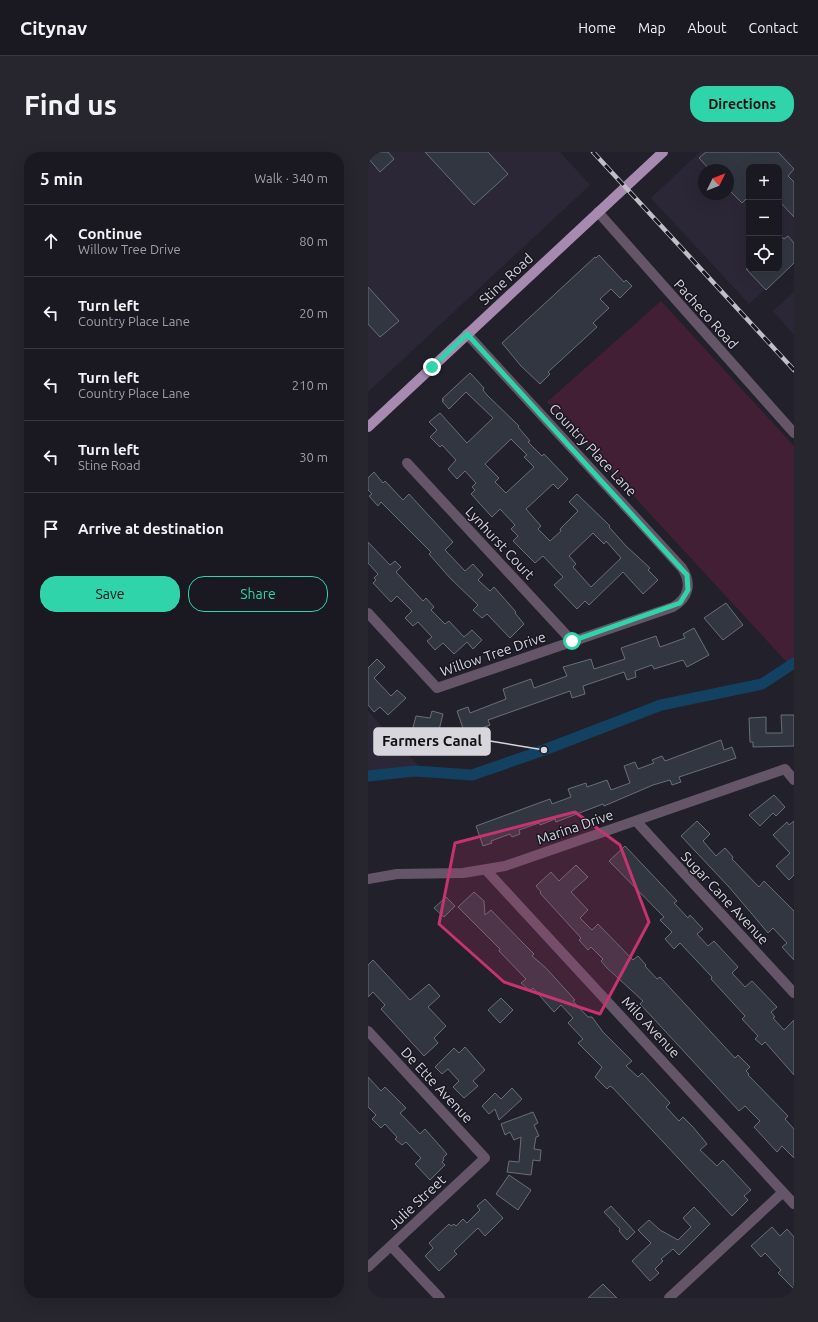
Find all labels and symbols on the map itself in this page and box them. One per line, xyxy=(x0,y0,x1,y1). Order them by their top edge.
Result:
north arrow xyxy=(698,164,734,200)
street label: Stine Road xyxy=(476,250,536,308)
street label: Pacheco Road xyxy=(671,276,741,352)
route end xyxy=(423,358,441,376)
street label: Country Place Lane xyxy=(546,400,640,500)
street label: Lynhurst Court xyxy=(462,503,538,583)
street label: Willow Tree Drive xyxy=(438,628,548,680)
route start xyxy=(563,632,581,650)
callout: Farmers Canal xyxy=(374,728,490,755)
text: Farmers Canal xyxy=(382,732,482,749)
street label: Marina Drive xyxy=(535,806,615,848)
street label: Sugar Cane Avenue xyxy=(678,848,772,948)
street label: Milo Avenue xyxy=(619,993,683,1061)
street label: De Ette Avenue xyxy=(398,1044,476,1126)
street label: Julie Street xyxy=(385,1171,449,1232)

